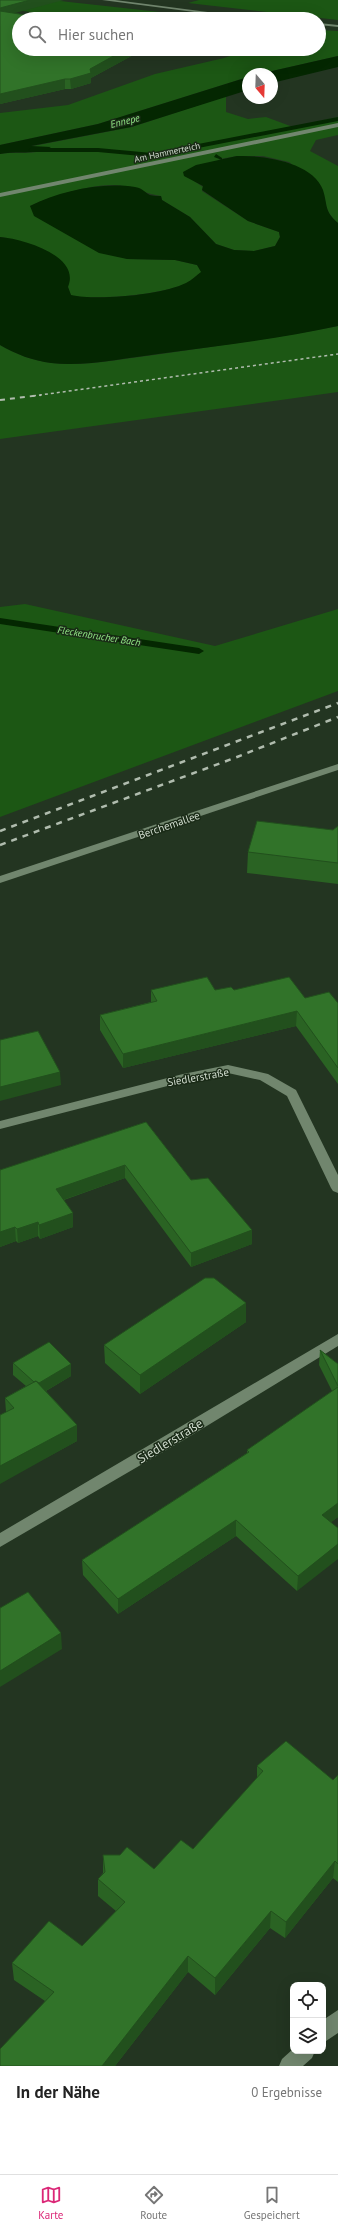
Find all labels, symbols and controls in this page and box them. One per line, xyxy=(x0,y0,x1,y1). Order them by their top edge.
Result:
search box xyxy=(12,12,326,56)
icon: search xyxy=(26,23,48,45)
text: Hier suchen xyxy=(58,25,134,44)
north arrow xyxy=(242,68,278,104)
water label: Ennepe xyxy=(109,111,141,131)
street label: Am Hammerteich xyxy=(133,140,201,164)
water label: Fleckenbrucher Bach xyxy=(56,623,142,649)
street label: Berchemallee xyxy=(136,808,202,842)
street label: Siedlerstraße xyxy=(166,1065,230,1089)
street label: Siedlerstraße xyxy=(134,1415,206,1467)
map controls xyxy=(290,1982,326,2054)
button: locate xyxy=(290,1982,326,2018)
button: layers xyxy=(290,2018,326,2054)
text: In der Nähe xyxy=(16,2081,100,2103)
text: 0 Ergebnisse xyxy=(251,2084,322,2101)
tab: Karte xyxy=(38,2184,63,2222)
tab: Route xyxy=(140,2184,167,2222)
tab: Gespeichert xyxy=(244,2184,300,2222)

